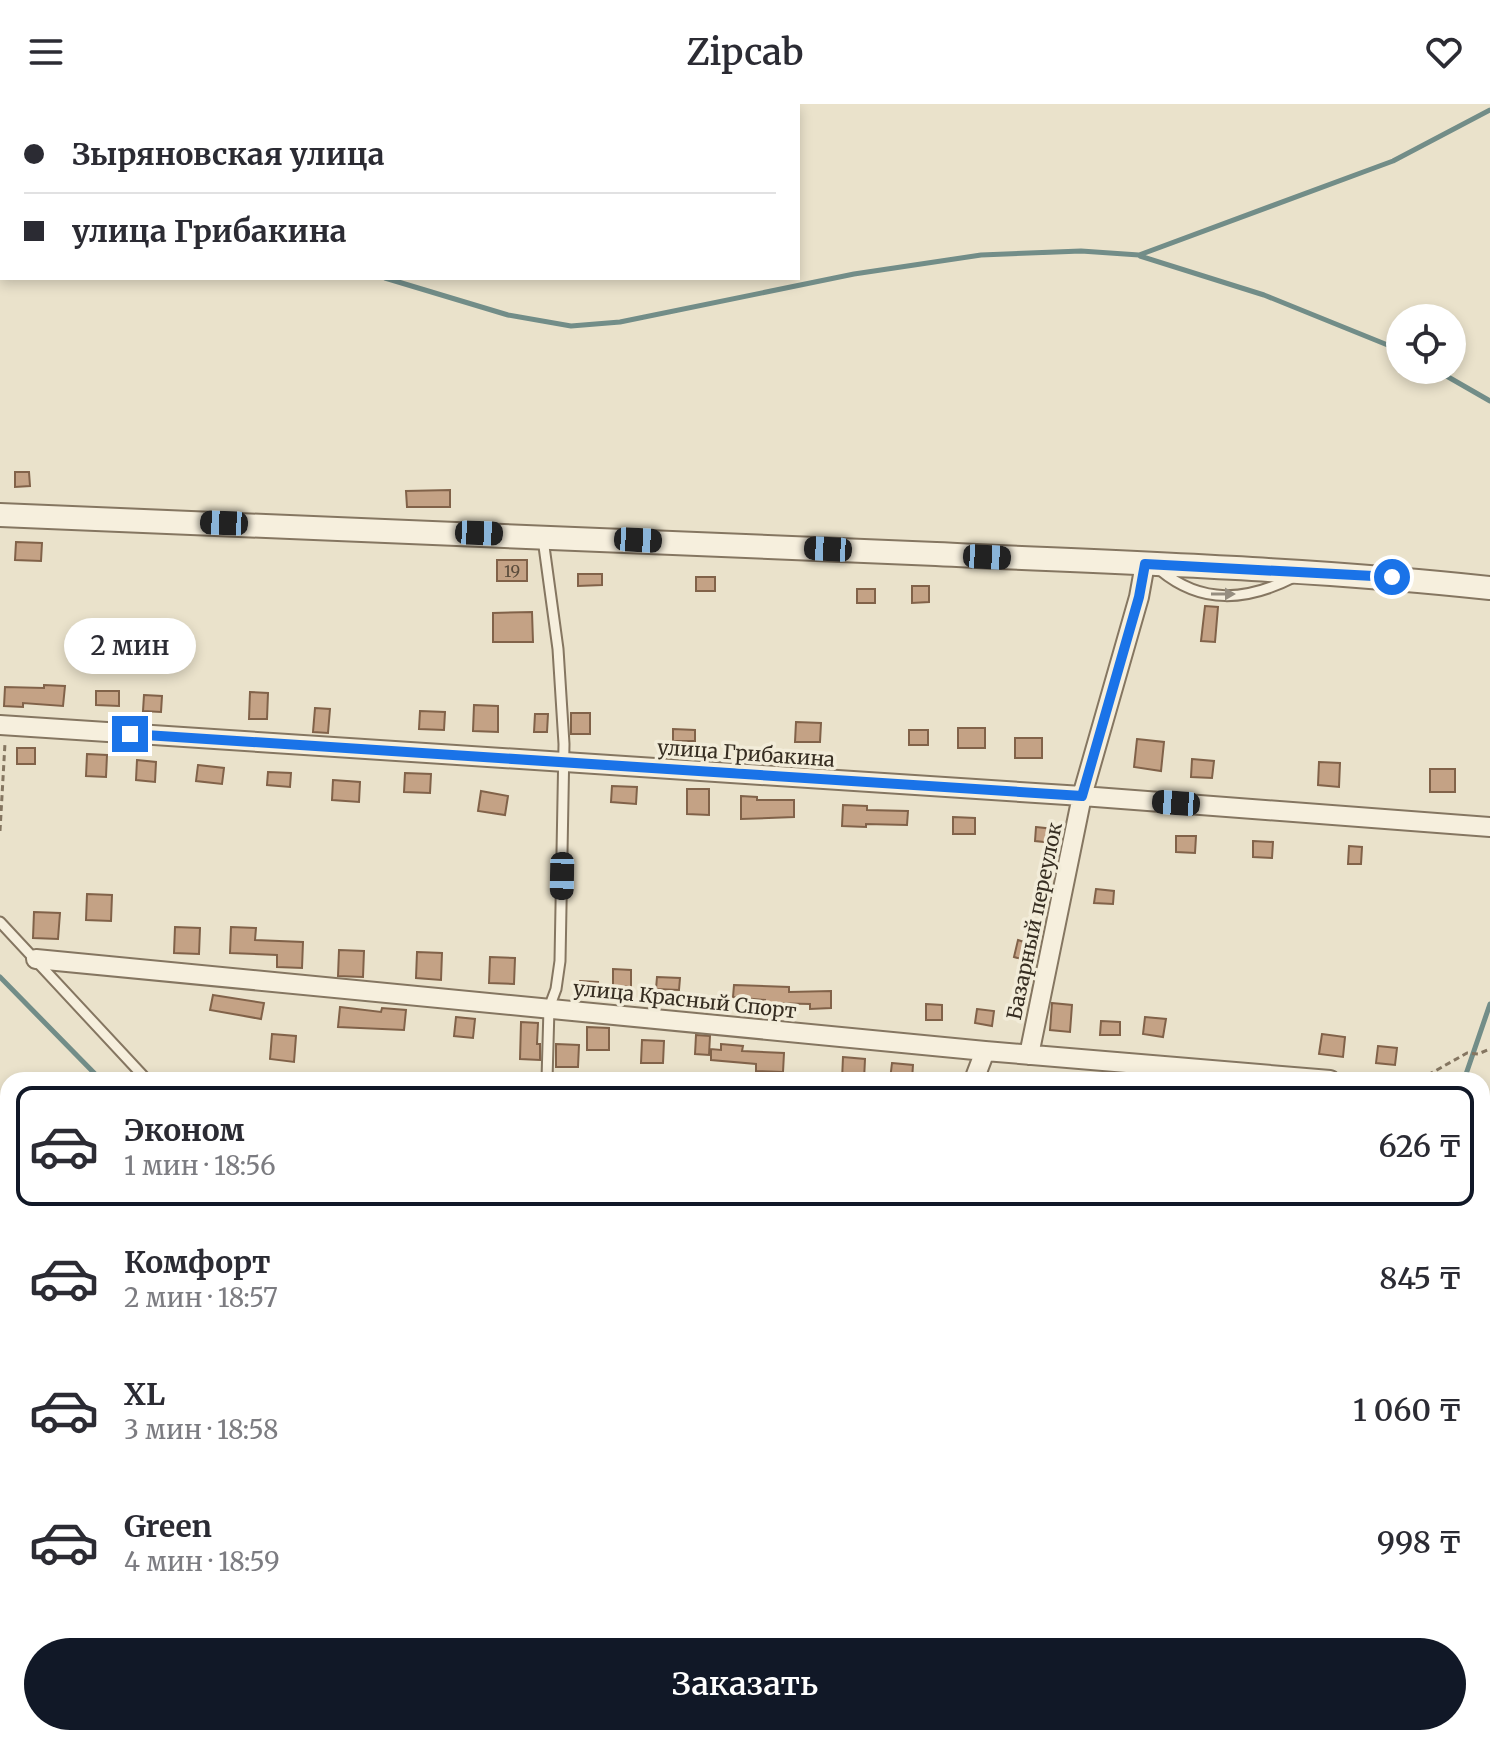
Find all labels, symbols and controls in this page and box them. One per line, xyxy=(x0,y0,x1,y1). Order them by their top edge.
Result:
icon: menu xyxy=(24,30,68,74)
text: Zipcab xyxy=(686,30,804,75)
icon: heart xyxy=(1422,30,1466,74)
text: Зыряновская улица xyxy=(72,135,385,173)
text: улица Грибакина xyxy=(72,212,346,250)
map controls xyxy=(1386,304,1466,384)
button: locate xyxy=(1386,304,1466,384)
car xyxy=(200,510,248,536)
car xyxy=(455,520,503,546)
car xyxy=(613,527,663,553)
car xyxy=(803,536,853,562)
car xyxy=(962,544,1012,570)
route start xyxy=(1374,559,1410,595)
house number: 19 xyxy=(504,561,520,581)
one-way arrow xyxy=(1211,588,1236,600)
callout: 2 мин xyxy=(64,618,196,674)
text: 2 мин xyxy=(91,629,169,662)
route end xyxy=(112,716,148,752)
street label: улица Грибакина xyxy=(656,734,836,772)
car xyxy=(1151,789,1201,817)
street label: Базарный переулок xyxy=(1001,820,1067,1022)
car xyxy=(550,852,574,900)
street label: улица Красный Спорт xyxy=(572,975,798,1023)
icon: car xyxy=(28,1110,100,1182)
text: Эконом xyxy=(124,1111,245,1149)
text: 626 ₸ xyxy=(1379,1127,1462,1165)
text: 1 мин · 18:56 xyxy=(124,1149,276,1182)
icon: car xyxy=(28,1242,100,1314)
text: Комфорт xyxy=(124,1243,271,1281)
text: 845 ₸ xyxy=(1379,1259,1462,1297)
text: 2 мин · 18:57 xyxy=(124,1281,278,1314)
icon: car xyxy=(28,1374,100,1446)
text: XL xyxy=(124,1375,165,1413)
text: 1 060 ₸ xyxy=(1353,1391,1462,1429)
text: 3 мин · 18:58 xyxy=(124,1413,279,1446)
icon: car xyxy=(28,1506,100,1578)
text: Green xyxy=(124,1507,212,1545)
text: 998 ₸ xyxy=(1377,1523,1462,1561)
text: 4 мин · 18:59 xyxy=(124,1545,280,1578)
button: Заказать xyxy=(24,1638,1466,1730)

